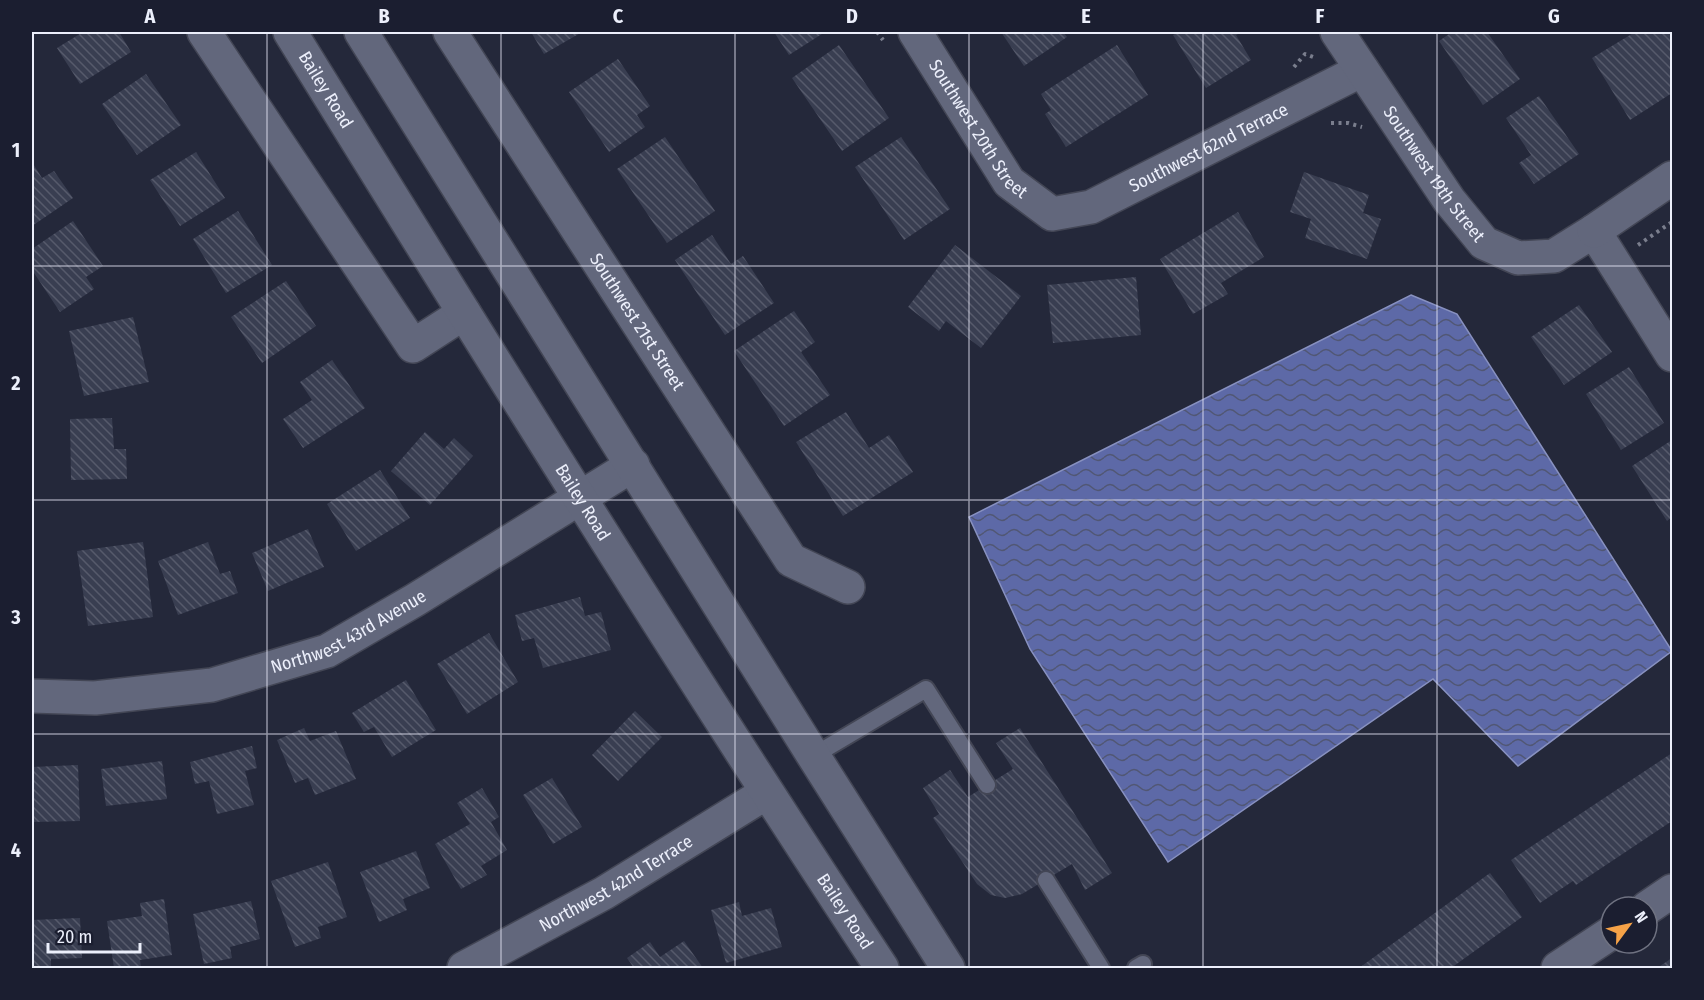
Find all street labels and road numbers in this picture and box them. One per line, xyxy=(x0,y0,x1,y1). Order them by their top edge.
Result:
street label: Bailey Road xyxy=(294,47,358,132)
street label: Southwest 20th Street xyxy=(924,55,1032,203)
street label: Southwest 62nd Terrace xyxy=(1125,98,1292,197)
street label: Southwest 19th Street xyxy=(1378,102,1490,246)
street label: Southwest 21st Street xyxy=(585,249,689,394)
street label: Bailey Road xyxy=(550,460,615,545)
street label: Northwest 43rd Avenue xyxy=(268,585,430,678)
street label: Northwest 42nd Terrace xyxy=(536,830,697,937)
street label: Bailey Road xyxy=(812,869,878,954)

